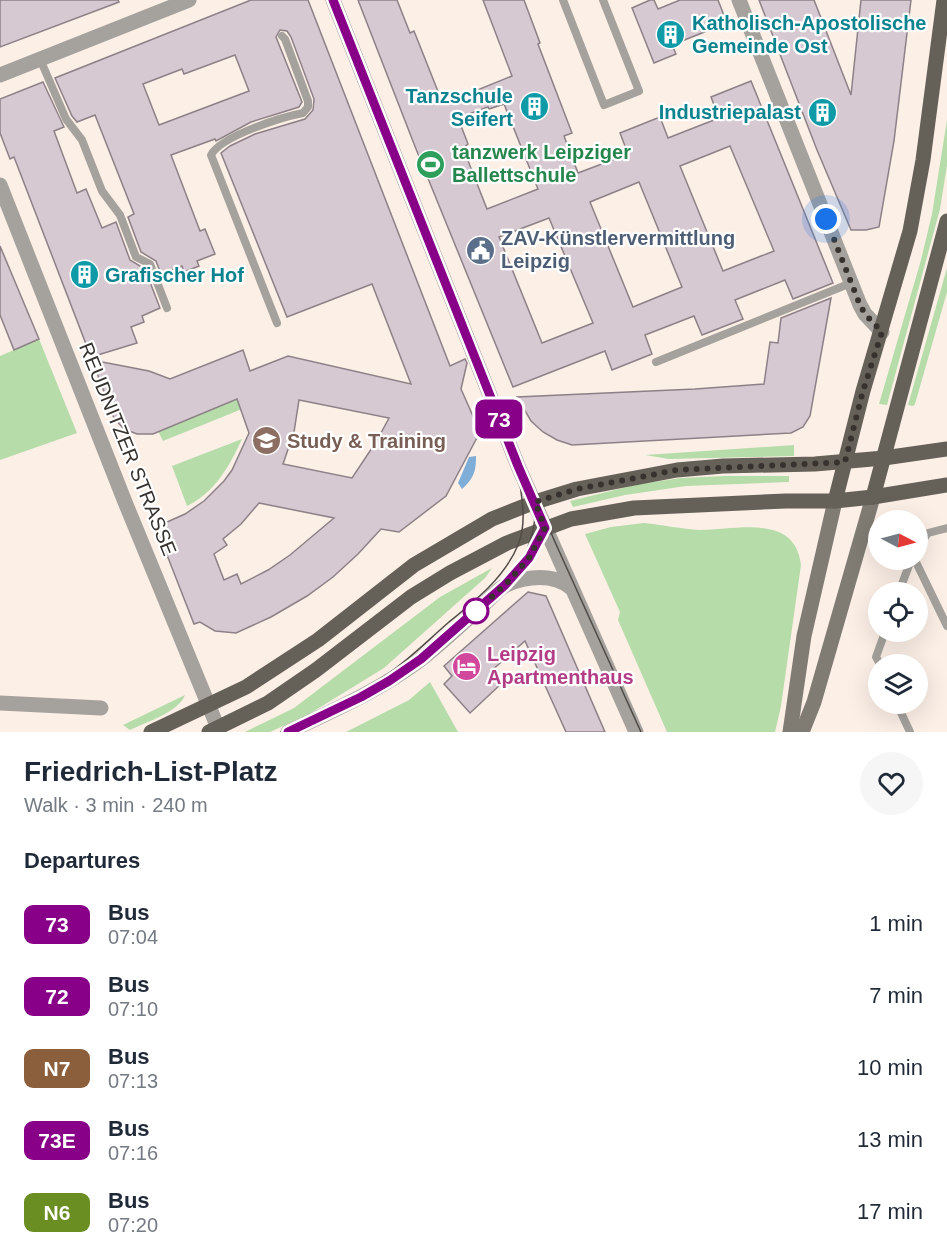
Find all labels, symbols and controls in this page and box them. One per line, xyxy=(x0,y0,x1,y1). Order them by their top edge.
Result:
place label: Katholisch-Apostolische Gemeinde Ost xyxy=(692,12,926,57)
building icon: Katholisch-Apostolische Gemeinde Ost xyxy=(655,18,687,50)
place label: Tanzschule Seifert xyxy=(406,85,513,130)
building icon: Tanzschule Seifert xyxy=(518,91,550,123)
building icon: Industriepalast xyxy=(806,96,838,128)
place label: Industriepalast xyxy=(659,101,801,123)
place label: tanzwerk Leipziger Ballettschule xyxy=(452,141,631,186)
sports icon: tanzwerk Leipziger Ballettschule xyxy=(415,148,447,180)
your location xyxy=(811,204,841,234)
place label: ZAV-Künstlervermittlung Leipzig xyxy=(501,227,735,272)
public building icon: ZAV-Künstlervermittlung Leipzig xyxy=(464,234,496,266)
building icon: Grafischer Hof xyxy=(68,259,100,291)
place label: Grafischer Hof xyxy=(105,264,244,286)
street label: REUDNITZER STRASSE xyxy=(75,339,181,559)
line badge: 73 xyxy=(472,400,526,438)
text: 73 xyxy=(487,408,511,431)
school or university icon: Study & Training xyxy=(250,425,282,457)
place label: Study & Training xyxy=(287,430,446,452)
north arrow xyxy=(868,510,928,570)
map controls xyxy=(868,510,928,714)
button: locate xyxy=(868,582,928,642)
unlabelled marker xyxy=(463,598,489,624)
place label: Leipzig Apartmenthaus xyxy=(487,643,634,688)
hotel icon: Leipzig Apartmenthaus xyxy=(450,650,482,682)
button: layers xyxy=(868,654,928,714)
button: heart xyxy=(860,752,923,815)
text: Friedrich-List-Platz xyxy=(24,756,278,787)
text: Walk · 3 min · 240 m xyxy=(24,794,208,816)
text: Departures xyxy=(24,848,140,873)
text: Bus xyxy=(108,900,150,925)
text: 1 min xyxy=(869,911,923,936)
text: 73 xyxy=(45,913,69,936)
text: 07:04 xyxy=(108,926,158,948)
text: Bus xyxy=(108,972,150,997)
text: 7 min xyxy=(869,983,923,1008)
text: 72 xyxy=(45,985,69,1008)
text: 07:10 xyxy=(108,998,158,1020)
text: Bus xyxy=(108,1044,150,1069)
text: 10 min xyxy=(857,1055,923,1080)
text: N7 xyxy=(44,1057,70,1080)
text: 07:13 xyxy=(108,1070,158,1092)
text: Bus xyxy=(108,1116,150,1141)
text: 13 min xyxy=(857,1127,923,1152)
text: 73E xyxy=(38,1129,76,1152)
text: 07:16 xyxy=(108,1142,158,1164)
text: Bus xyxy=(108,1188,150,1213)
text: 17 min xyxy=(857,1199,923,1224)
text: N6 xyxy=(44,1201,70,1224)
text: 07:20 xyxy=(108,1214,158,1236)

